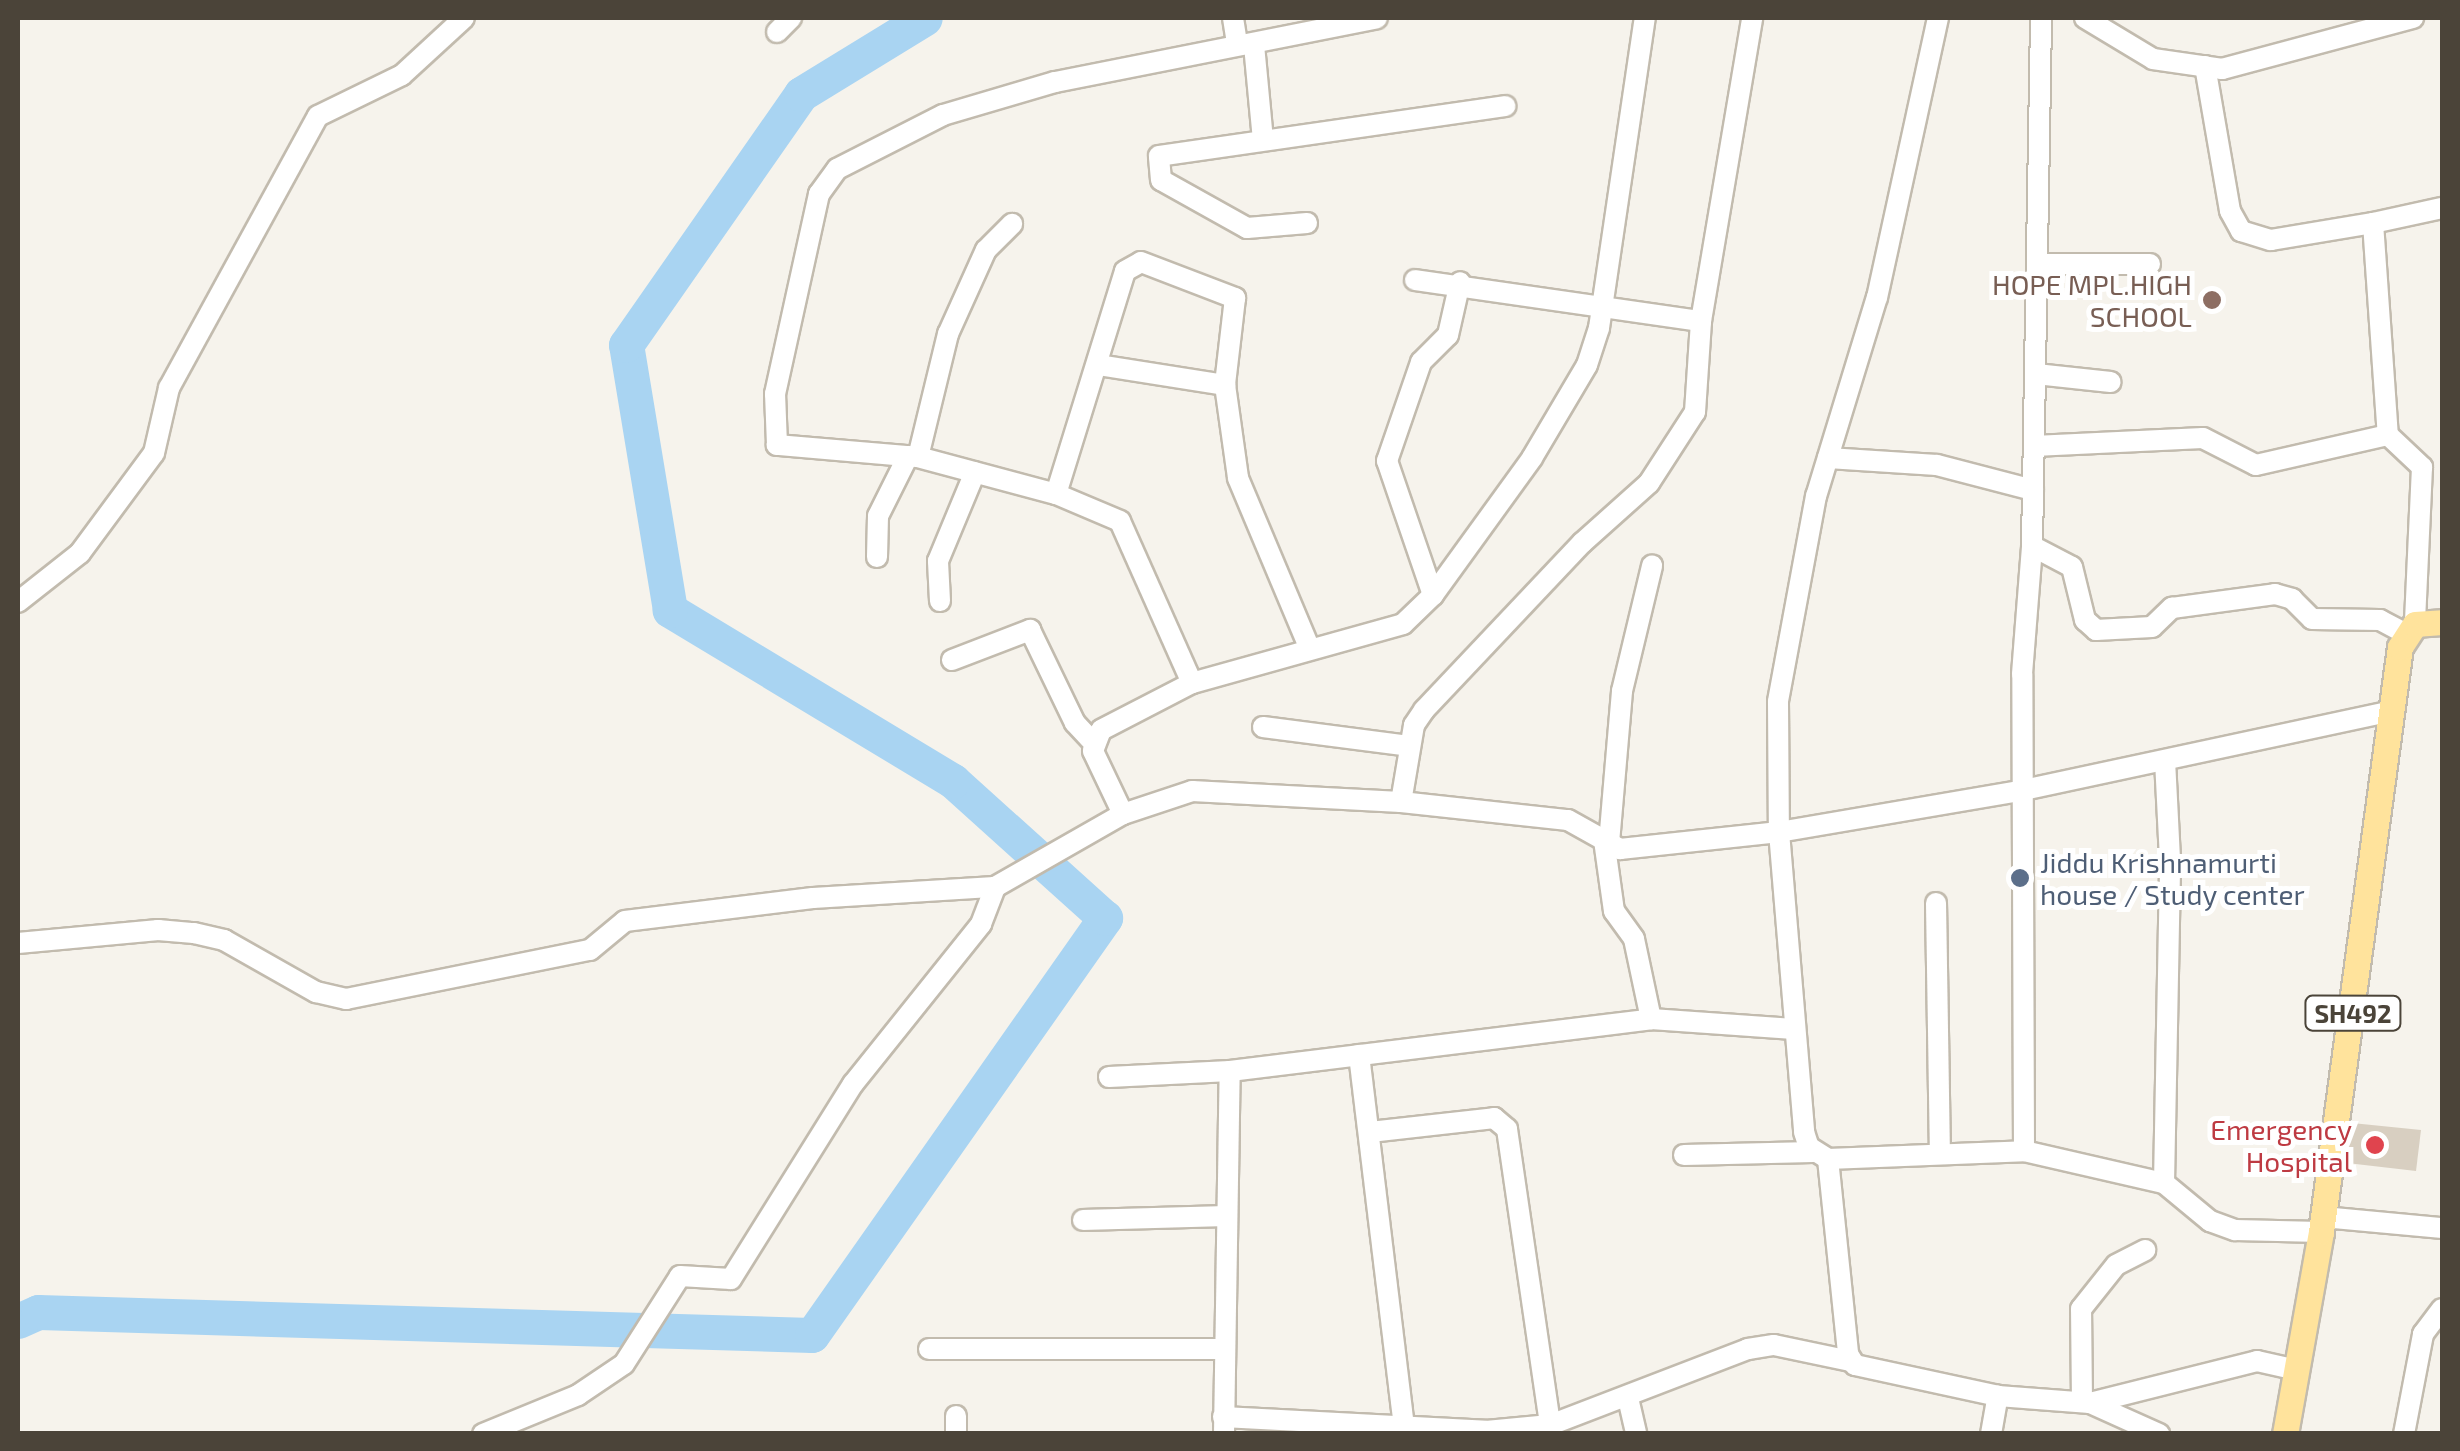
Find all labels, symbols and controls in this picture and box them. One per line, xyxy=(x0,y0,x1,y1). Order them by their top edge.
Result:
place label: HOPE MPL.HIGH SCHOOL xyxy=(1992,267,2192,333)
marker: HOPE MPL.HIGH SCHOOL xyxy=(2201,289,2223,311)
place label: Jiddu Krishnamurti house / Study center xyxy=(2040,845,2305,911)
marker: Jiddu Krishnamurti house / Study center xyxy=(2009,867,2031,889)
road number: SH492 xyxy=(2303,993,2403,1033)
place label: Emergency Hospital xyxy=(2210,1112,2352,1178)
marker: Emergency Hospital xyxy=(2362,1132,2388,1158)

